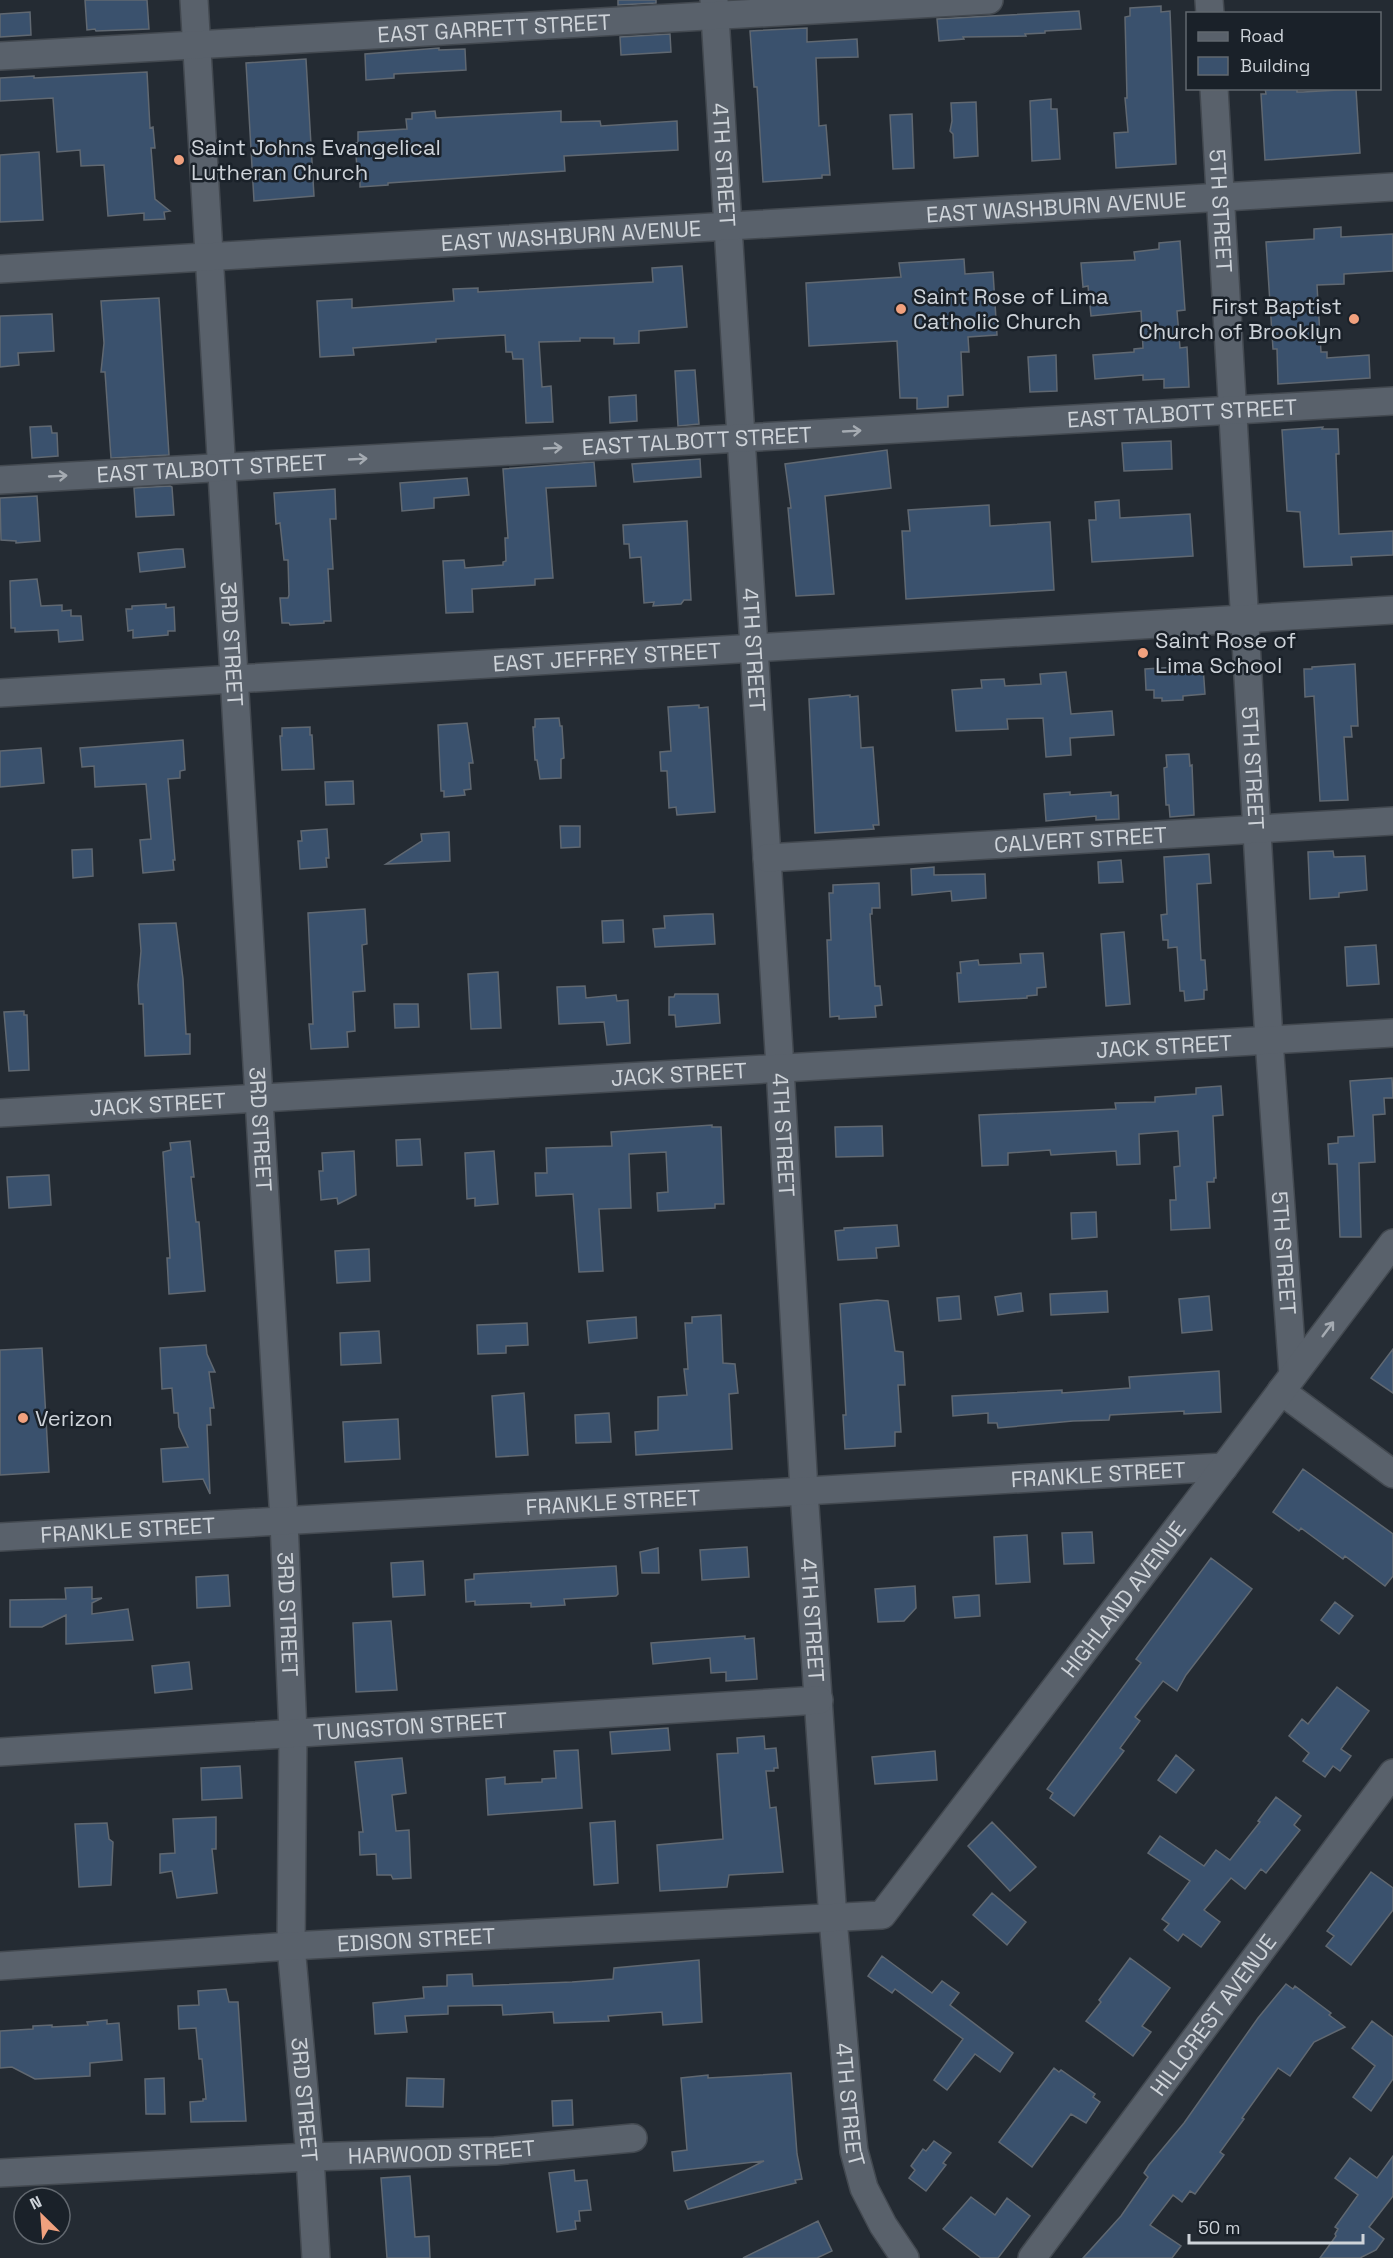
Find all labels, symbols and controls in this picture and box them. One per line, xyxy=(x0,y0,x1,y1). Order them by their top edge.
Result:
street label: EAST GARRETT STREET xyxy=(377,7,612,49)
legend xyxy=(1186,12,1381,90)
text: Road xyxy=(1240,24,1284,47)
text: Building xyxy=(1240,54,1310,77)
street label: 4TH STREET xyxy=(706,102,742,228)
place label: Saint Johns Evangelical Lutheran Church xyxy=(191,133,441,186)
street label: 5TH STREET xyxy=(1204,148,1239,273)
marker: Saint Johns Evangelical Lutheran Church xyxy=(172,153,186,167)
street label: EAST WASHBURN AVENUE xyxy=(925,185,1187,228)
street label: EAST WASHBURN AVENUE xyxy=(440,214,702,257)
place label: Saint Rose of Lima Catholic Church xyxy=(913,282,1109,335)
place label: First Baptist Church of Brooklyn xyxy=(1139,292,1342,345)
marker: Saint Rose of Lima Catholic Church xyxy=(894,302,908,316)
marker: First Baptist Church of Brooklyn xyxy=(1347,312,1361,326)
street label: EAST TALBOTT STREET xyxy=(1066,392,1298,433)
street label: EAST TALBOTT STREET xyxy=(581,420,813,461)
one-way arrow xyxy=(842,426,862,437)
one-way arrow xyxy=(542,443,562,454)
street label: EAST TALBOTT STREET xyxy=(96,447,328,489)
one-way arrow xyxy=(347,454,367,465)
one-way arrow xyxy=(48,471,68,482)
street label: 3RD STREET xyxy=(214,581,250,707)
street label: 4TH STREET xyxy=(736,587,772,713)
place label: Saint Rose of Lima School xyxy=(1155,626,1296,679)
street label: EAST JEFFREY STREET xyxy=(492,636,722,678)
marker: Saint Rose of Lima School xyxy=(1136,646,1150,660)
street label: 5TH STREET xyxy=(1236,705,1271,830)
street label: CALVERT STREET xyxy=(993,820,1168,859)
street label: JACK STREET xyxy=(1095,1028,1233,1064)
street label: JACK STREET xyxy=(610,1056,748,1092)
street label: 3RD STREET xyxy=(243,1066,278,1192)
street label: 4TH STREET xyxy=(766,1072,801,1198)
street label: JACK STREET xyxy=(89,1086,227,1122)
street label: 5TH STREET xyxy=(1266,1190,1303,1316)
one-way arrow xyxy=(1322,1321,1334,1337)
place label: Verizon xyxy=(35,1404,113,1432)
marker: Verizon xyxy=(16,1411,30,1425)
street label: FRANKLE STREET xyxy=(1010,1455,1186,1493)
street label: FRANKLE STREET xyxy=(525,1483,701,1521)
street label: FRANKLE STREET xyxy=(40,1511,216,1549)
street label: HIGHLAND AVENUE xyxy=(1055,1515,1192,1683)
street label: 3RD STREET xyxy=(271,1551,305,1677)
street label: 4TH STREET xyxy=(795,1557,831,1683)
street label: TUNGSTON STREET xyxy=(312,1706,508,1746)
street label: EDISON STREET xyxy=(336,1921,496,1958)
street label: HILLCREST AVENUE xyxy=(1144,1928,1282,2101)
street label: 3RD STREET xyxy=(285,2036,324,2163)
street label: 4TH STREET xyxy=(830,2042,872,2170)
street label: HARWOOD STREET xyxy=(347,2133,537,2170)
north arrow xyxy=(12,2186,72,2246)
text: N xyxy=(27,2191,45,2215)
scale bar xyxy=(1189,2207,1363,2245)
text: 50 m xyxy=(1198,2216,1240,2239)

